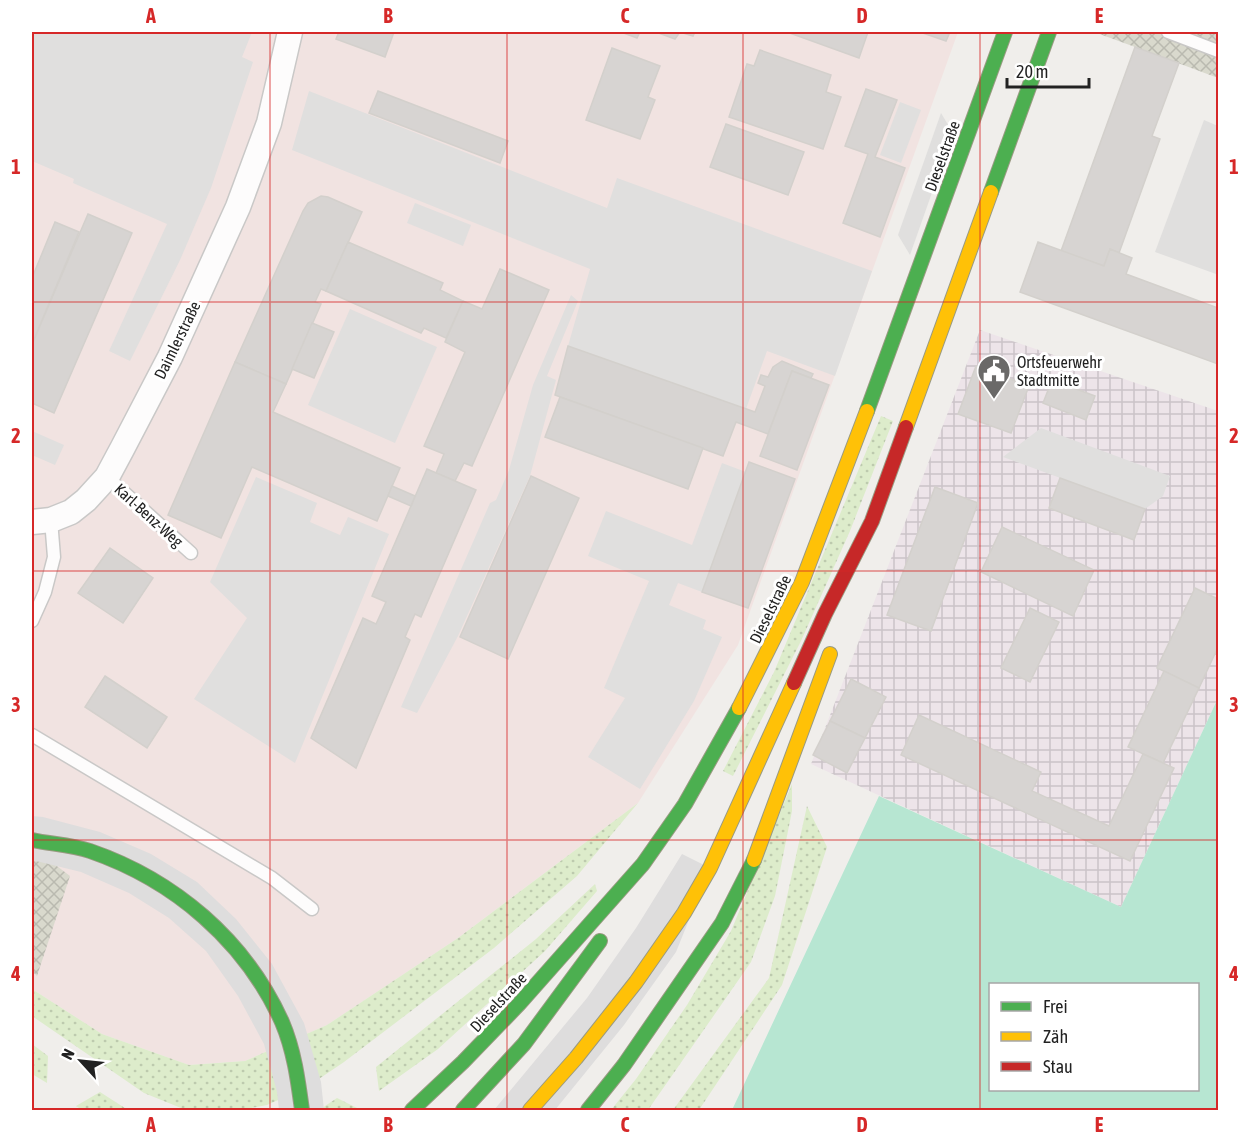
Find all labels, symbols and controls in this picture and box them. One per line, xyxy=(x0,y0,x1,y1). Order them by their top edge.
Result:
text: A xyxy=(145,4,156,27)
text: B xyxy=(383,4,393,27)
text: C xyxy=(621,4,630,27)
text: D xyxy=(856,4,868,27)
text: E xyxy=(1095,4,1104,27)
scale bar xyxy=(1007,51,1090,89)
text: 20 m xyxy=(1016,61,1048,82)
street label: Dieselstraße xyxy=(921,118,963,194)
text: 1 xyxy=(11,155,21,178)
text: 1 xyxy=(1229,155,1239,178)
street label: Daimlerstraße xyxy=(150,298,204,382)
public building icon: Ortsfeuerwehr Stadtmitte xyxy=(976,353,1012,400)
place label: Ortsfeuerwehr Stadtmitte xyxy=(1017,353,1102,389)
text: 2 xyxy=(11,424,21,447)
text: 2 xyxy=(1229,424,1239,447)
street label: Karl-Benz-Weg xyxy=(111,480,187,551)
street label: Dieselstraße xyxy=(746,572,794,646)
text: 3 xyxy=(11,693,21,716)
text: 3 xyxy=(1229,693,1239,716)
text: 4 xyxy=(10,962,21,985)
text: 4 xyxy=(1228,962,1239,985)
street label: Dieselstraße xyxy=(466,969,530,1035)
legend xyxy=(989,983,1199,1091)
text: Frei xyxy=(1043,996,1068,1017)
text: Zäh xyxy=(1043,1026,1068,1047)
north arrow xyxy=(51,1031,111,1091)
text: N xyxy=(57,1046,78,1062)
text: Stau xyxy=(1043,1056,1073,1077)
text: A xyxy=(145,1113,156,1136)
text: B xyxy=(383,1113,393,1136)
text: C xyxy=(621,1113,630,1136)
text: D xyxy=(856,1113,868,1136)
text: E xyxy=(1095,1113,1104,1136)

